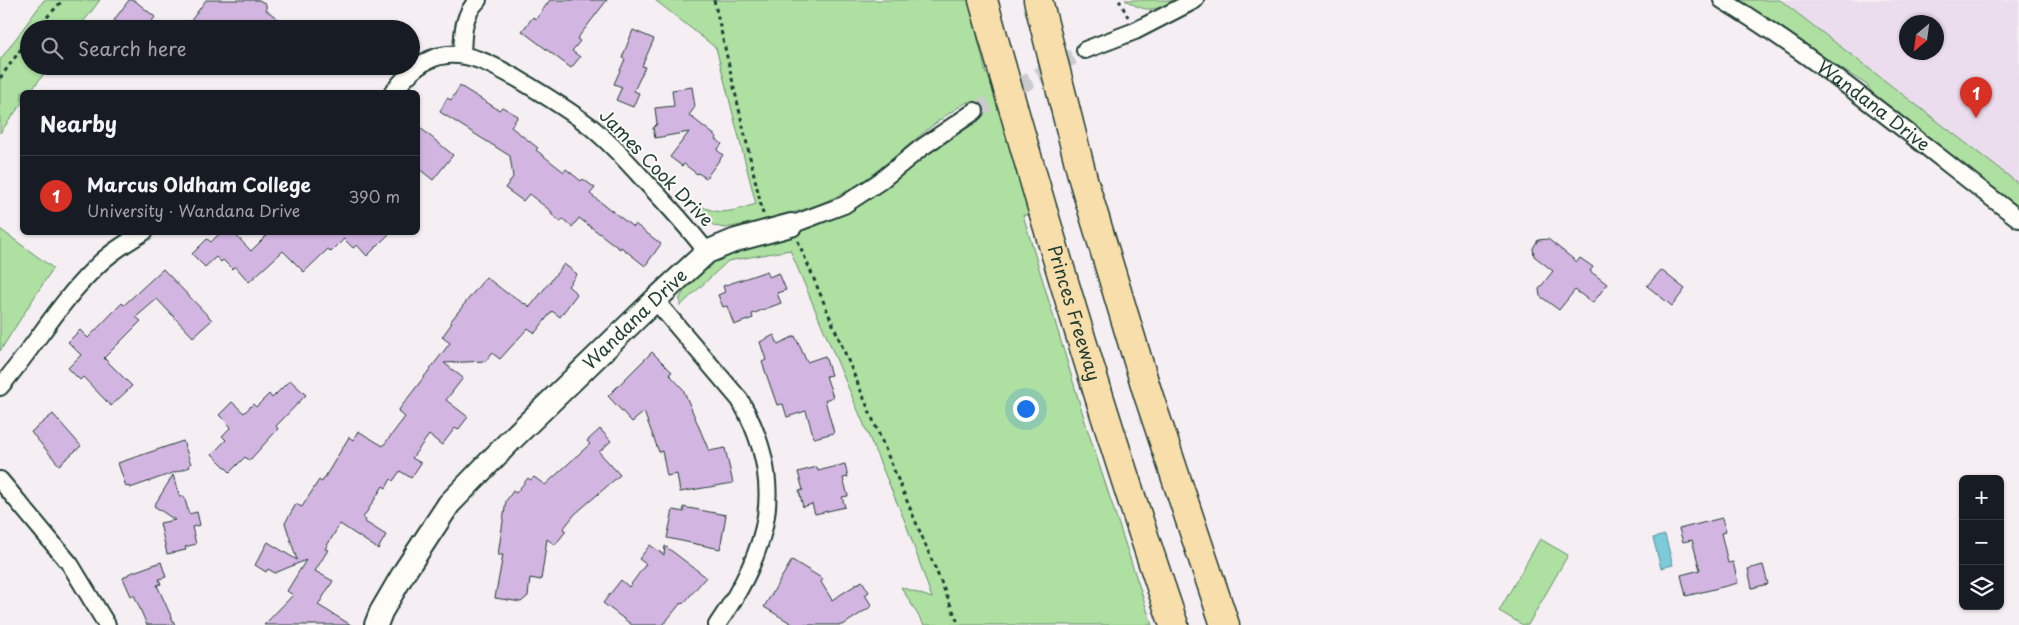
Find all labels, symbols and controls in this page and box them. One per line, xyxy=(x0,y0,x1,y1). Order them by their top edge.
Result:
north arrow xyxy=(1899,15,1944,60)
search box xyxy=(20,20,420,75)
icon: search xyxy=(38,34,66,62)
text: Search here xyxy=(78,34,187,62)
street label: Wandana Drive xyxy=(1812,53,1936,157)
pin: 1 xyxy=(1960,77,1992,118)
street label: James Cook Drive xyxy=(594,102,721,232)
text: Nearby xyxy=(40,107,117,139)
text: Marcus Oldham College xyxy=(87,170,311,198)
text: 1 xyxy=(52,184,60,208)
text: 390 m xyxy=(349,184,400,208)
text: University · Wandana Drive xyxy=(87,198,300,222)
street label: Princes Freeway xyxy=(1042,242,1108,384)
street label: Wandana Drive xyxy=(576,262,693,375)
your location xyxy=(1013,396,1039,422)
map controls xyxy=(1959,475,2004,610)
button: + xyxy=(1959,475,2004,520)
button: − xyxy=(1959,520,2004,565)
button: layers xyxy=(1959,565,2004,610)

